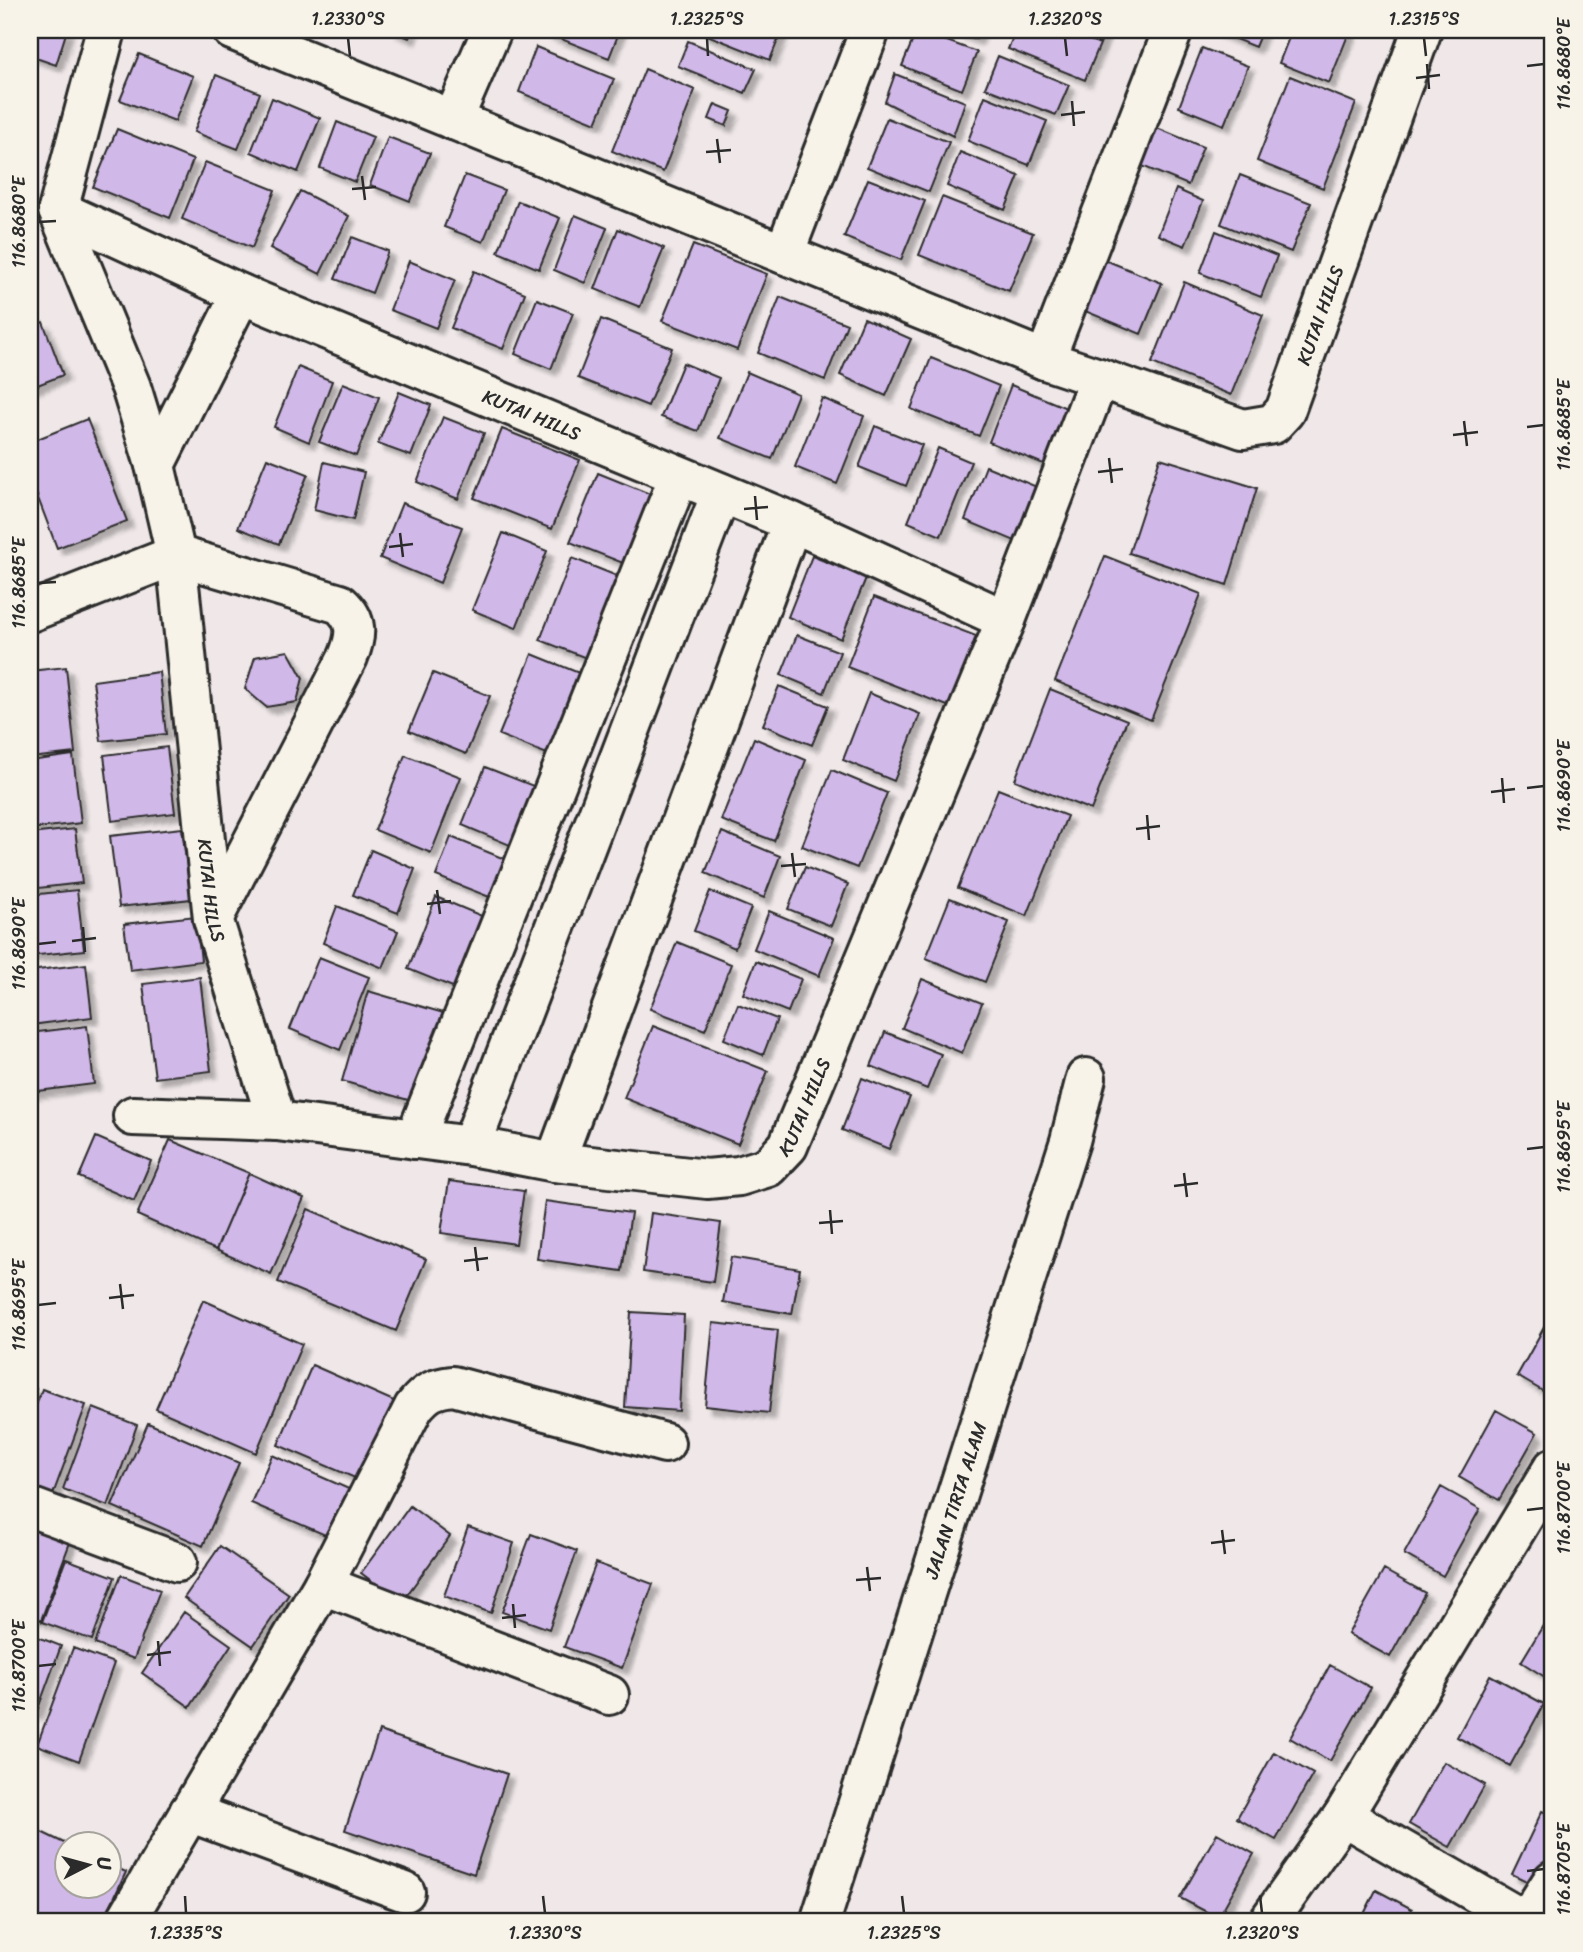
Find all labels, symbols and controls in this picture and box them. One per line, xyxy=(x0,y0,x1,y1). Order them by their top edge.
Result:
text: 1.2330°S xyxy=(311,3,385,35)
text: 1.2325°S xyxy=(670,3,744,35)
text: 1.2320°S xyxy=(1028,3,1102,35)
text: 1.2315°S xyxy=(1388,3,1460,35)
text: 116.8680°E xyxy=(1548,17,1580,110)
text: 116.8680°E xyxy=(3,175,35,268)
street label: KUTAI HILLS xyxy=(1286,261,1353,370)
text: 116.8685°E xyxy=(1548,378,1580,471)
street label: KUTAI HILLS xyxy=(477,379,586,449)
text: 116.8685°E xyxy=(3,536,35,629)
text: 116.8690°E xyxy=(1548,739,1580,832)
street label: KUTAI HILLS xyxy=(188,837,236,946)
text: 116.8690°E xyxy=(3,897,35,990)
street label: KUTAI HILLS xyxy=(769,1053,839,1164)
text: 116.8695°E xyxy=(1548,1100,1580,1193)
text: 116.8695°E xyxy=(3,1258,35,1351)
street label: JALAN TIRTA ALAM xyxy=(914,1417,996,1584)
text: 116.8700°E xyxy=(1548,1461,1580,1554)
text: 116.8700°E xyxy=(3,1619,35,1712)
text: 116.8705°E xyxy=(1548,1822,1580,1915)
north arrow xyxy=(52,1829,122,1899)
text: U xyxy=(87,1855,122,1873)
text: 1.2335°S xyxy=(149,1917,223,1949)
text: 1.2330°S xyxy=(508,1917,582,1949)
text: 1.2325°S xyxy=(867,1917,941,1949)
text: 1.2320°S xyxy=(1225,1917,1299,1949)

